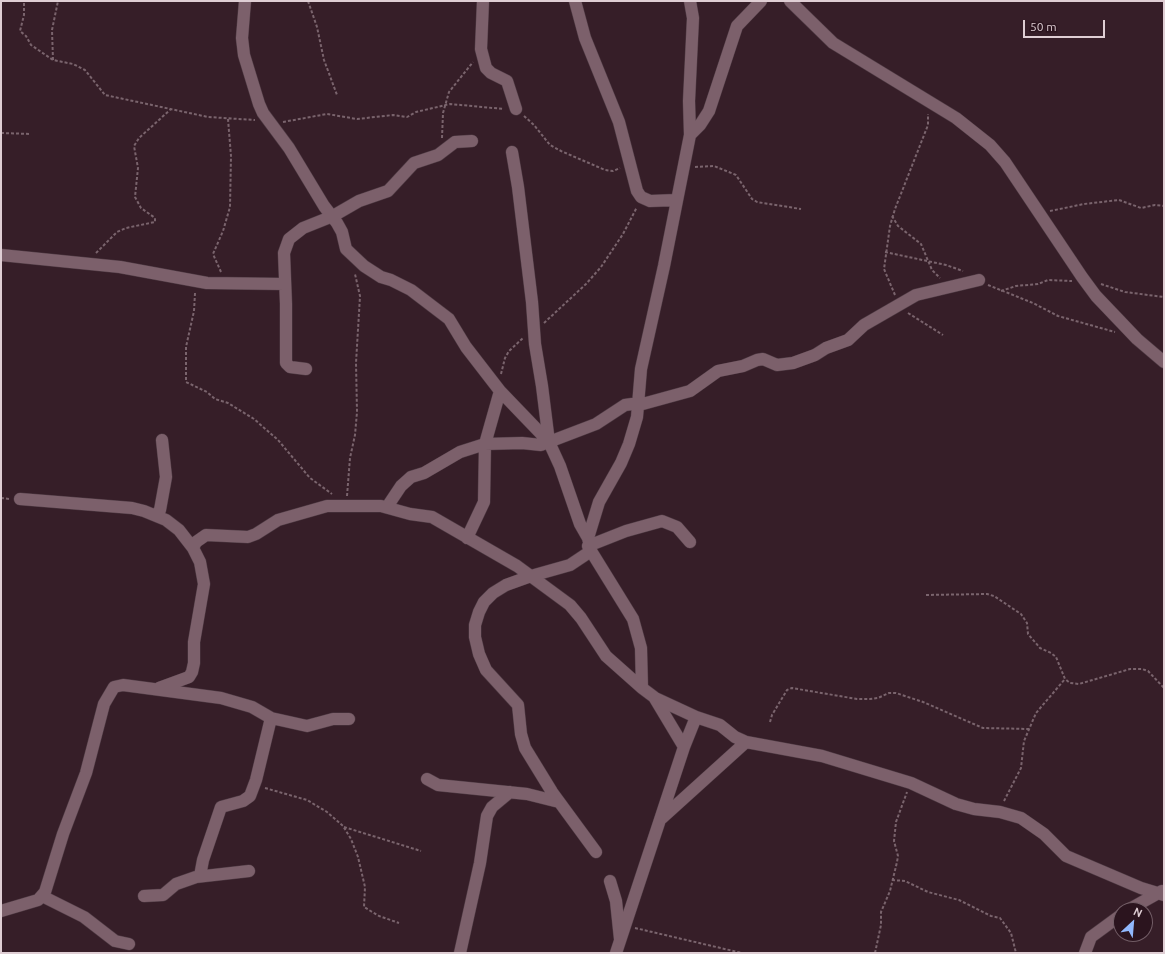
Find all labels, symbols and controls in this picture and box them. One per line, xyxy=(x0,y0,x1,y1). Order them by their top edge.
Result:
scale bar xyxy=(1025,12,1107,38)
text: 50 m xyxy=(1030,20,1057,33)
north arrow xyxy=(1113,902,1153,942)
text: N xyxy=(1131,905,1144,919)

